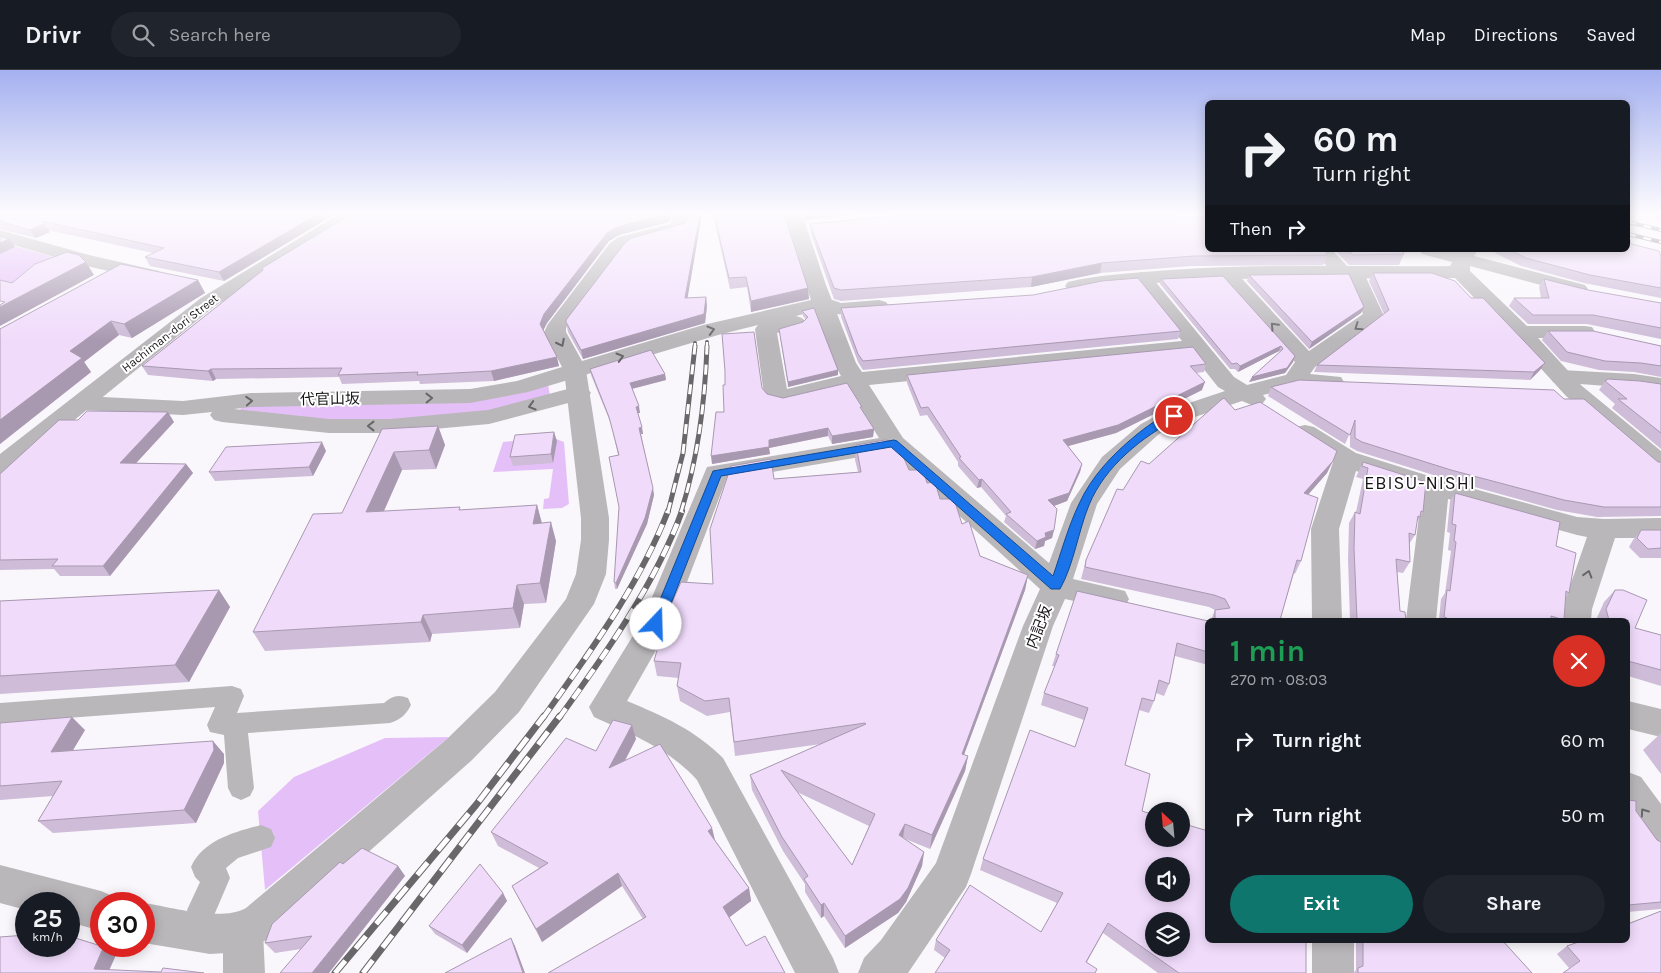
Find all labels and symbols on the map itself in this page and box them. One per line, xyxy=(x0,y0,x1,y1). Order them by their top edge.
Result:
street label: Hachiman-dori Street xyxy=(119,291,221,375)
one-way arrow xyxy=(1354,321,1364,330)
one-way arrow xyxy=(1271,323,1280,332)
one-way arrow xyxy=(706,325,714,335)
one-way arrow xyxy=(555,337,565,346)
one-way arrow xyxy=(615,352,623,362)
street label: 代官山坂 xyxy=(300,389,360,409)
one-way arrow xyxy=(426,393,433,403)
one-way arrow xyxy=(245,395,253,406)
pin xyxy=(1153,395,1195,437)
one-way arrow xyxy=(528,400,536,410)
one-way arrow xyxy=(367,421,375,431)
district label: EBISU-NISHI xyxy=(1364,472,1476,494)
one-way arrow xyxy=(1582,570,1592,578)
position arrow xyxy=(629,597,681,649)
street label: 内記坂 xyxy=(1023,603,1055,651)
north arrow xyxy=(1145,802,1190,848)
one-way arrow xyxy=(1641,808,1650,818)
speed limit sign: 30 xyxy=(90,892,155,957)

